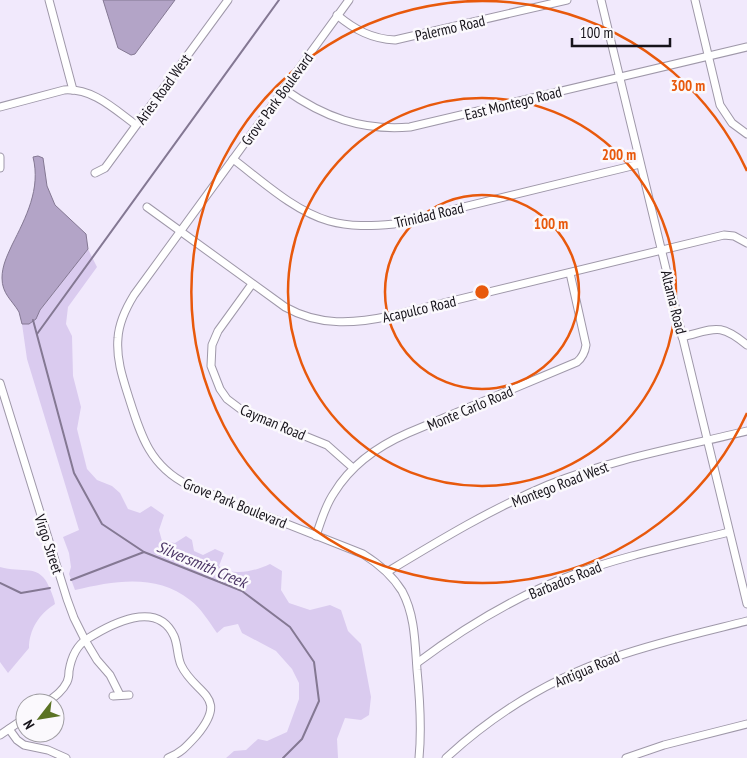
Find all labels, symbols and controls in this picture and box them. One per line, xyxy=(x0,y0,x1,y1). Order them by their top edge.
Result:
street label: Palermo Road xyxy=(413,11,487,45)
scale bar xyxy=(572,15,670,47)
text: 100 m xyxy=(580,23,613,42)
street label: Grove Park Boulevard xyxy=(237,49,317,149)
street label: Aries Road West xyxy=(131,50,195,128)
text: 300 m xyxy=(671,76,705,95)
street label: East Montego Road xyxy=(463,82,563,124)
text: 200 m xyxy=(602,145,636,164)
street label: Trinidad Road xyxy=(393,198,465,232)
text: 100 m xyxy=(534,214,568,233)
street label: Altama Road xyxy=(657,268,691,336)
centre of rings xyxy=(473,283,491,301)
street label: Acapulco Road xyxy=(380,291,458,327)
street label: Monte Carlo Road xyxy=(424,381,516,435)
street label: Cayman Road xyxy=(237,400,309,444)
street label: Montego Road West xyxy=(509,457,611,511)
street label: Grove Park Boulevard xyxy=(180,474,290,532)
street label: Virgo Street xyxy=(30,511,68,576)
water label: Silversmith Creek xyxy=(154,536,252,593)
street label: Barbados Road xyxy=(526,557,604,603)
street label: Antigua Road xyxy=(552,647,622,691)
north arrow xyxy=(15,693,65,743)
text: N xyxy=(19,717,39,733)

